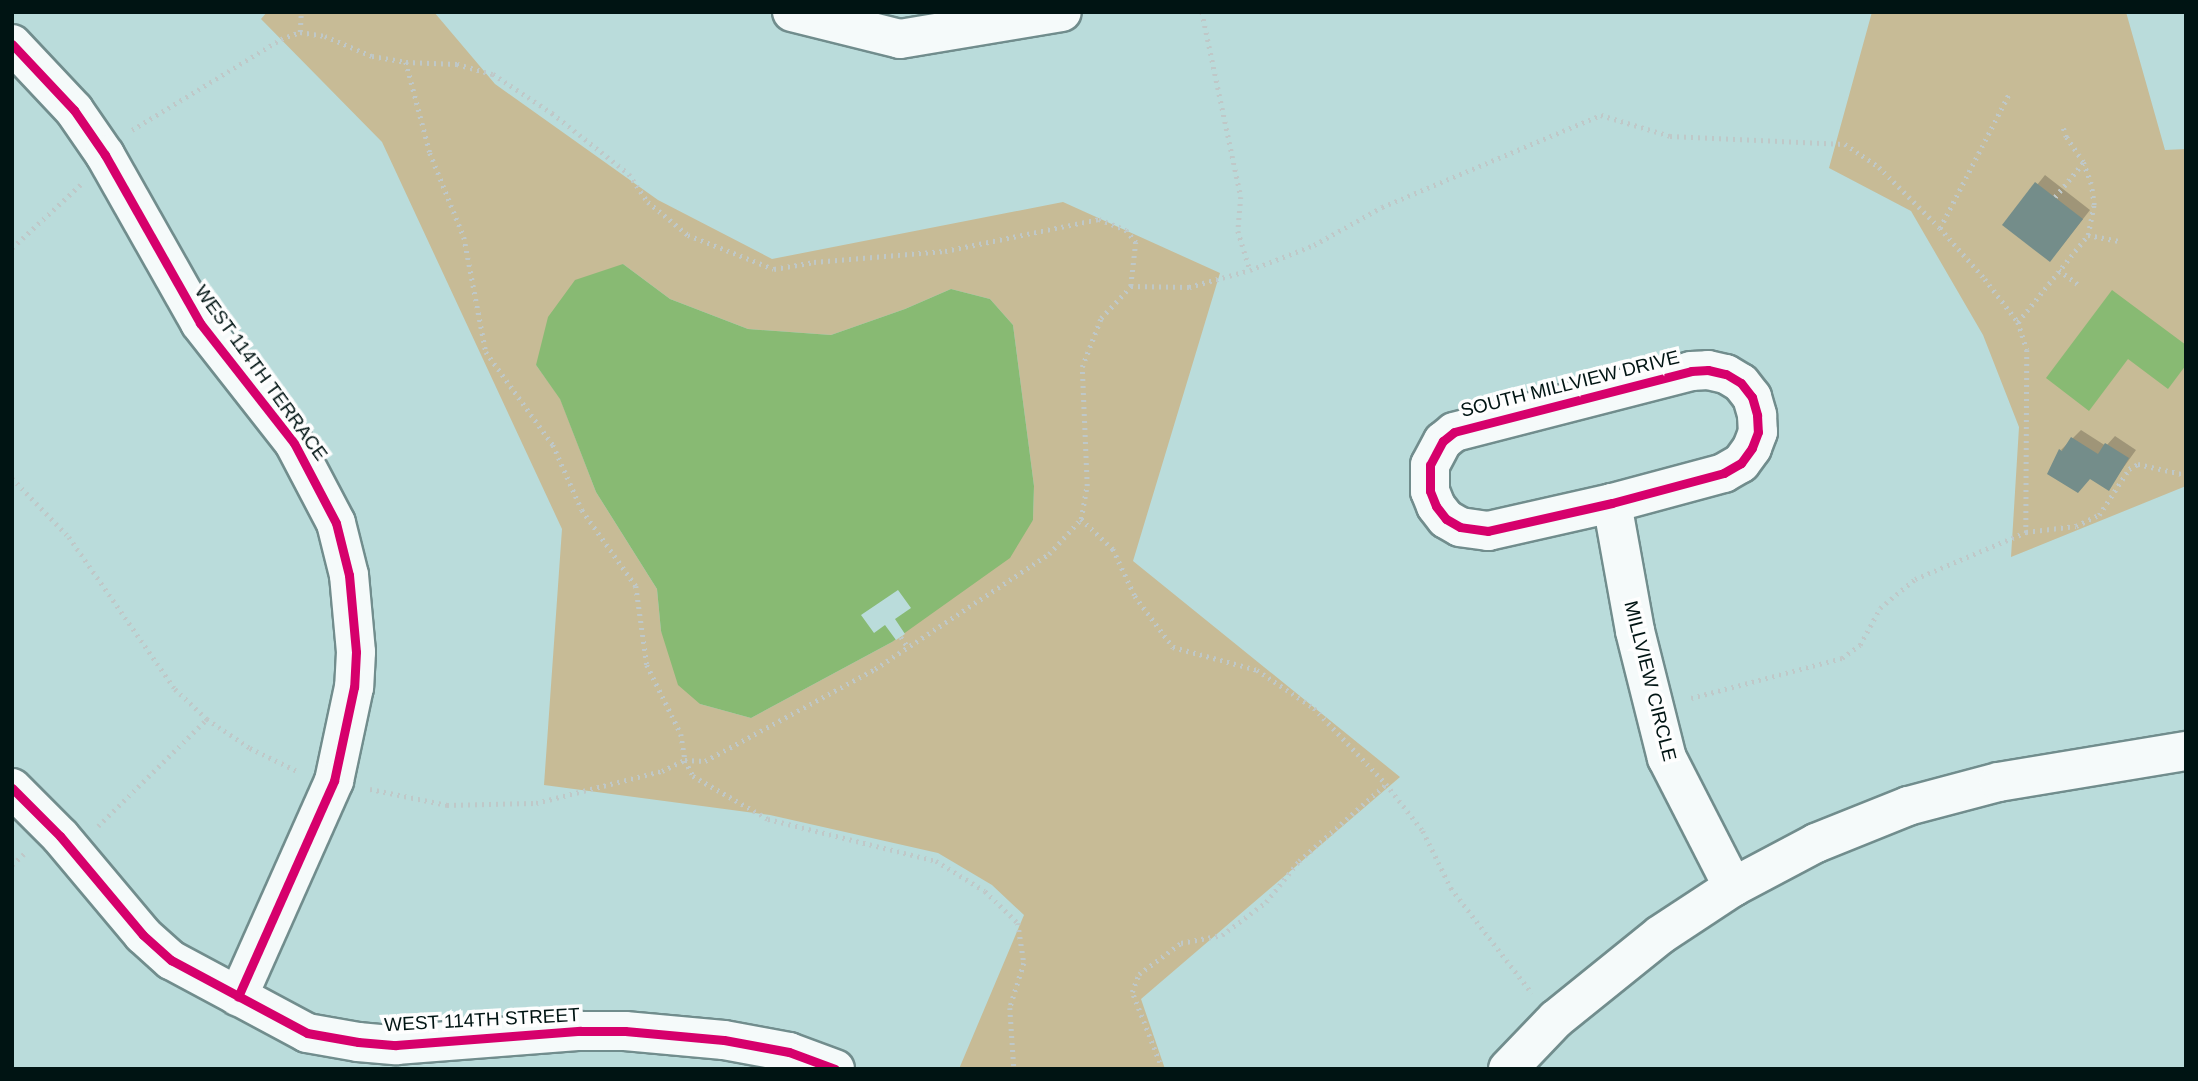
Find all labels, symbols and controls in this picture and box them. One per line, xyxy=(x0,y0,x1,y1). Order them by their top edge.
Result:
street label: WEST 114TH TERRACE xyxy=(190,281,332,465)
street label: SOUTH MILLVIEW DRIVE xyxy=(1458,346,1682,422)
street label: MILLVIEW CIRCLE xyxy=(1619,599,1681,763)
street label: WEST 114TH STREET xyxy=(384,1003,580,1037)

